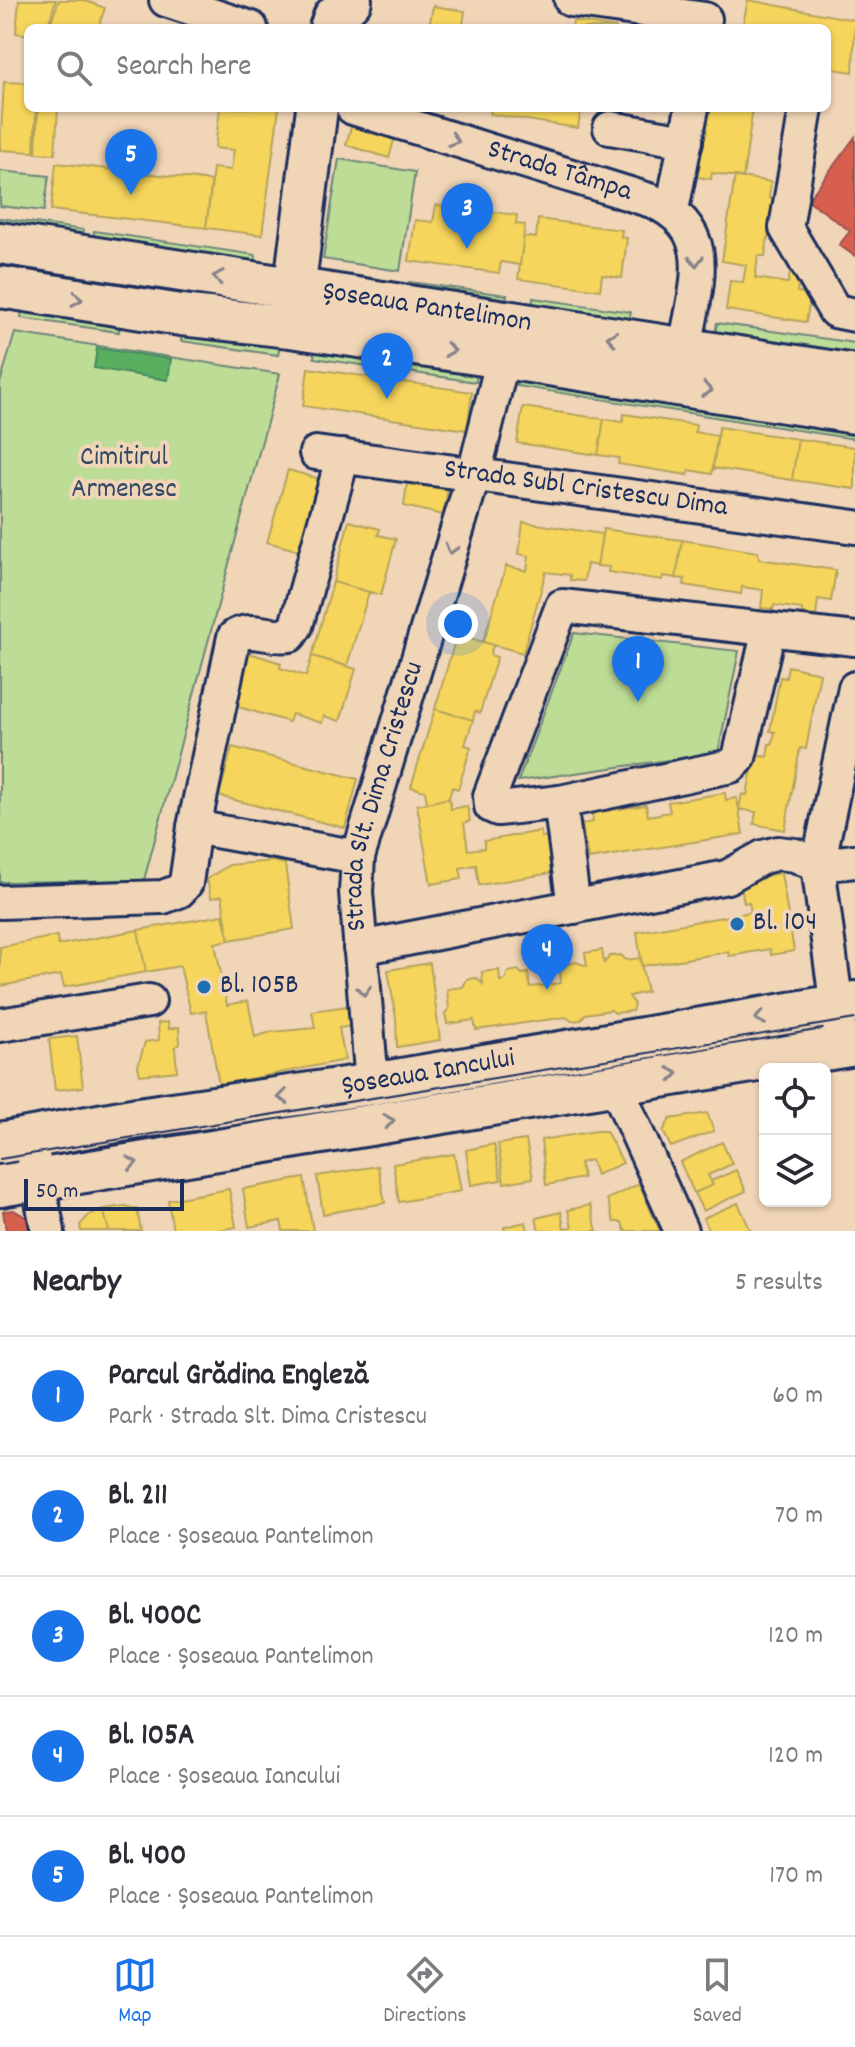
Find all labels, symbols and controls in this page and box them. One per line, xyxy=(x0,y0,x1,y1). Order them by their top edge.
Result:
search box xyxy=(24,24,831,112)
icon: search xyxy=(52,46,96,90)
text: Search here xyxy=(116,47,252,90)
pin: 5 xyxy=(105,129,157,195)
one-way arrow xyxy=(447,131,460,147)
street label: Strada Tâmpa xyxy=(482,131,637,214)
pin: 3 xyxy=(441,183,493,249)
one-way arrow xyxy=(688,255,705,267)
one-way arrow xyxy=(211,269,224,286)
street label: Șoseaua Pantelimon xyxy=(320,273,534,345)
one-way arrow xyxy=(70,290,84,307)
one-way arrow xyxy=(605,330,619,347)
pin: 2 xyxy=(361,333,413,399)
one-way arrow xyxy=(443,341,457,358)
one-way arrow xyxy=(700,381,714,398)
park label: Cimitirul Armenesc xyxy=(71,439,177,511)
street label: Strada Subl Cristescu Dima xyxy=(441,451,731,529)
one-way arrow xyxy=(444,541,460,555)
your location xyxy=(438,604,478,644)
pin: 1 xyxy=(612,636,664,702)
street label: Strada Slt. Dima Cristescu xyxy=(336,657,436,933)
place label: Bl. 104 xyxy=(753,904,817,944)
marker: Bl. 104 xyxy=(728,915,746,933)
pin: 4 xyxy=(521,924,573,990)
place label: Bl. 105B xyxy=(220,967,299,1007)
marker: Bl. 105B xyxy=(195,978,213,996)
one-way arrow xyxy=(355,985,372,998)
one-way arrow xyxy=(754,1009,767,1026)
street label: Șoseaua Iancului xyxy=(339,1040,518,1108)
map controls xyxy=(759,1063,831,1207)
button: locate xyxy=(759,1063,831,1135)
one-way arrow xyxy=(666,1066,680,1083)
one-way arrow xyxy=(276,1088,290,1105)
one-way arrow xyxy=(382,1113,395,1130)
button: layers xyxy=(759,1135,831,1207)
one-way arrow xyxy=(125,1155,139,1172)
scale bar xyxy=(24,1175,184,1211)
text: 50 m xyxy=(36,1177,78,1208)
text: Nearby xyxy=(32,1259,121,1308)
text: 5 results xyxy=(735,1265,823,1302)
text: Parcul Grădina Engleză xyxy=(108,1356,369,1399)
text: 1 xyxy=(55,1378,61,1415)
text: 60 m xyxy=(772,1378,823,1415)
text: Park · Strada Slt. Dima Cristescu xyxy=(108,1399,427,1436)
text: Bl. 211 xyxy=(108,1476,167,1519)
text: 2 xyxy=(52,1498,64,1535)
text: 70 m xyxy=(775,1498,823,1535)
text: Place · Șoseaua Pantelimon xyxy=(108,1519,374,1556)
text: Bl. 400C xyxy=(108,1596,201,1639)
text: 3 xyxy=(52,1618,64,1655)
text: 120 m xyxy=(768,1618,823,1655)
text: Place · Șoseaua Pantelimon xyxy=(108,1639,374,1676)
text: Bl. 105A xyxy=(108,1716,194,1759)
text: 4 xyxy=(53,1738,63,1775)
text: 120 m xyxy=(768,1738,823,1775)
text: Place · Șoseaua Iancului xyxy=(108,1759,340,1796)
text: Bl. 400 xyxy=(108,1836,186,1879)
text: 5 xyxy=(52,1858,64,1895)
text: 170 m xyxy=(769,1858,823,1895)
text: Place · Șoseaua Pantelimon xyxy=(108,1879,374,1916)
tab: Map xyxy=(113,1953,157,2032)
tab: Directions xyxy=(383,1953,467,2032)
tab: Saved xyxy=(693,1953,742,2032)

